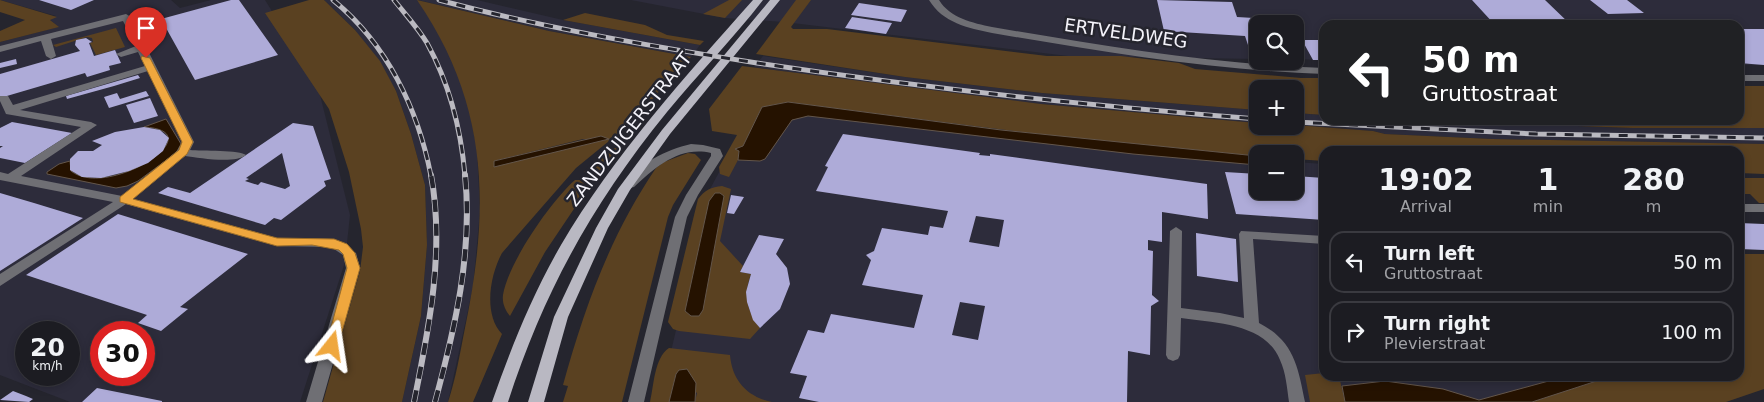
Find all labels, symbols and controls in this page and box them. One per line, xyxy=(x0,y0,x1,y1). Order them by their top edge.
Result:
pin xyxy=(125,7,167,58)
icon: arrive xyxy=(132,14,160,42)
street label: ERTVELDWEG xyxy=(1063,14,1189,52)
map controls xyxy=(1249,15,1304,200)
button: search xyxy=(1249,15,1304,70)
icon: left xyxy=(1339,40,1404,105)
text: 50 m xyxy=(1422,40,1519,80)
street label: ZANDZUIGERSTRAAT xyxy=(562,47,696,210)
button: + xyxy=(1249,80,1304,135)
text: Gruttostraat xyxy=(1422,81,1557,106)
button: − xyxy=(1249,145,1304,200)
text: 19:02 xyxy=(1378,162,1474,197)
text: 1 xyxy=(1537,162,1558,197)
text: 280 xyxy=(1622,162,1685,197)
text: Arrival xyxy=(1400,197,1452,216)
text: min xyxy=(1533,197,1563,216)
text: m xyxy=(1646,197,1661,216)
text: Turn left xyxy=(1384,242,1475,264)
icon: left xyxy=(1341,248,1369,276)
text: 50 m xyxy=(1673,251,1722,273)
text: Gruttostraat xyxy=(1384,264,1483,283)
text: Turn right xyxy=(1384,312,1490,334)
icon: right xyxy=(1341,318,1369,346)
position arrow xyxy=(305,319,357,371)
speed limit sign: 30 xyxy=(90,321,155,386)
text: 100 m xyxy=(1661,321,1722,343)
text: 20 xyxy=(30,333,65,362)
text: Plevierstraat xyxy=(1384,334,1485,353)
text: km/h xyxy=(32,359,63,373)

